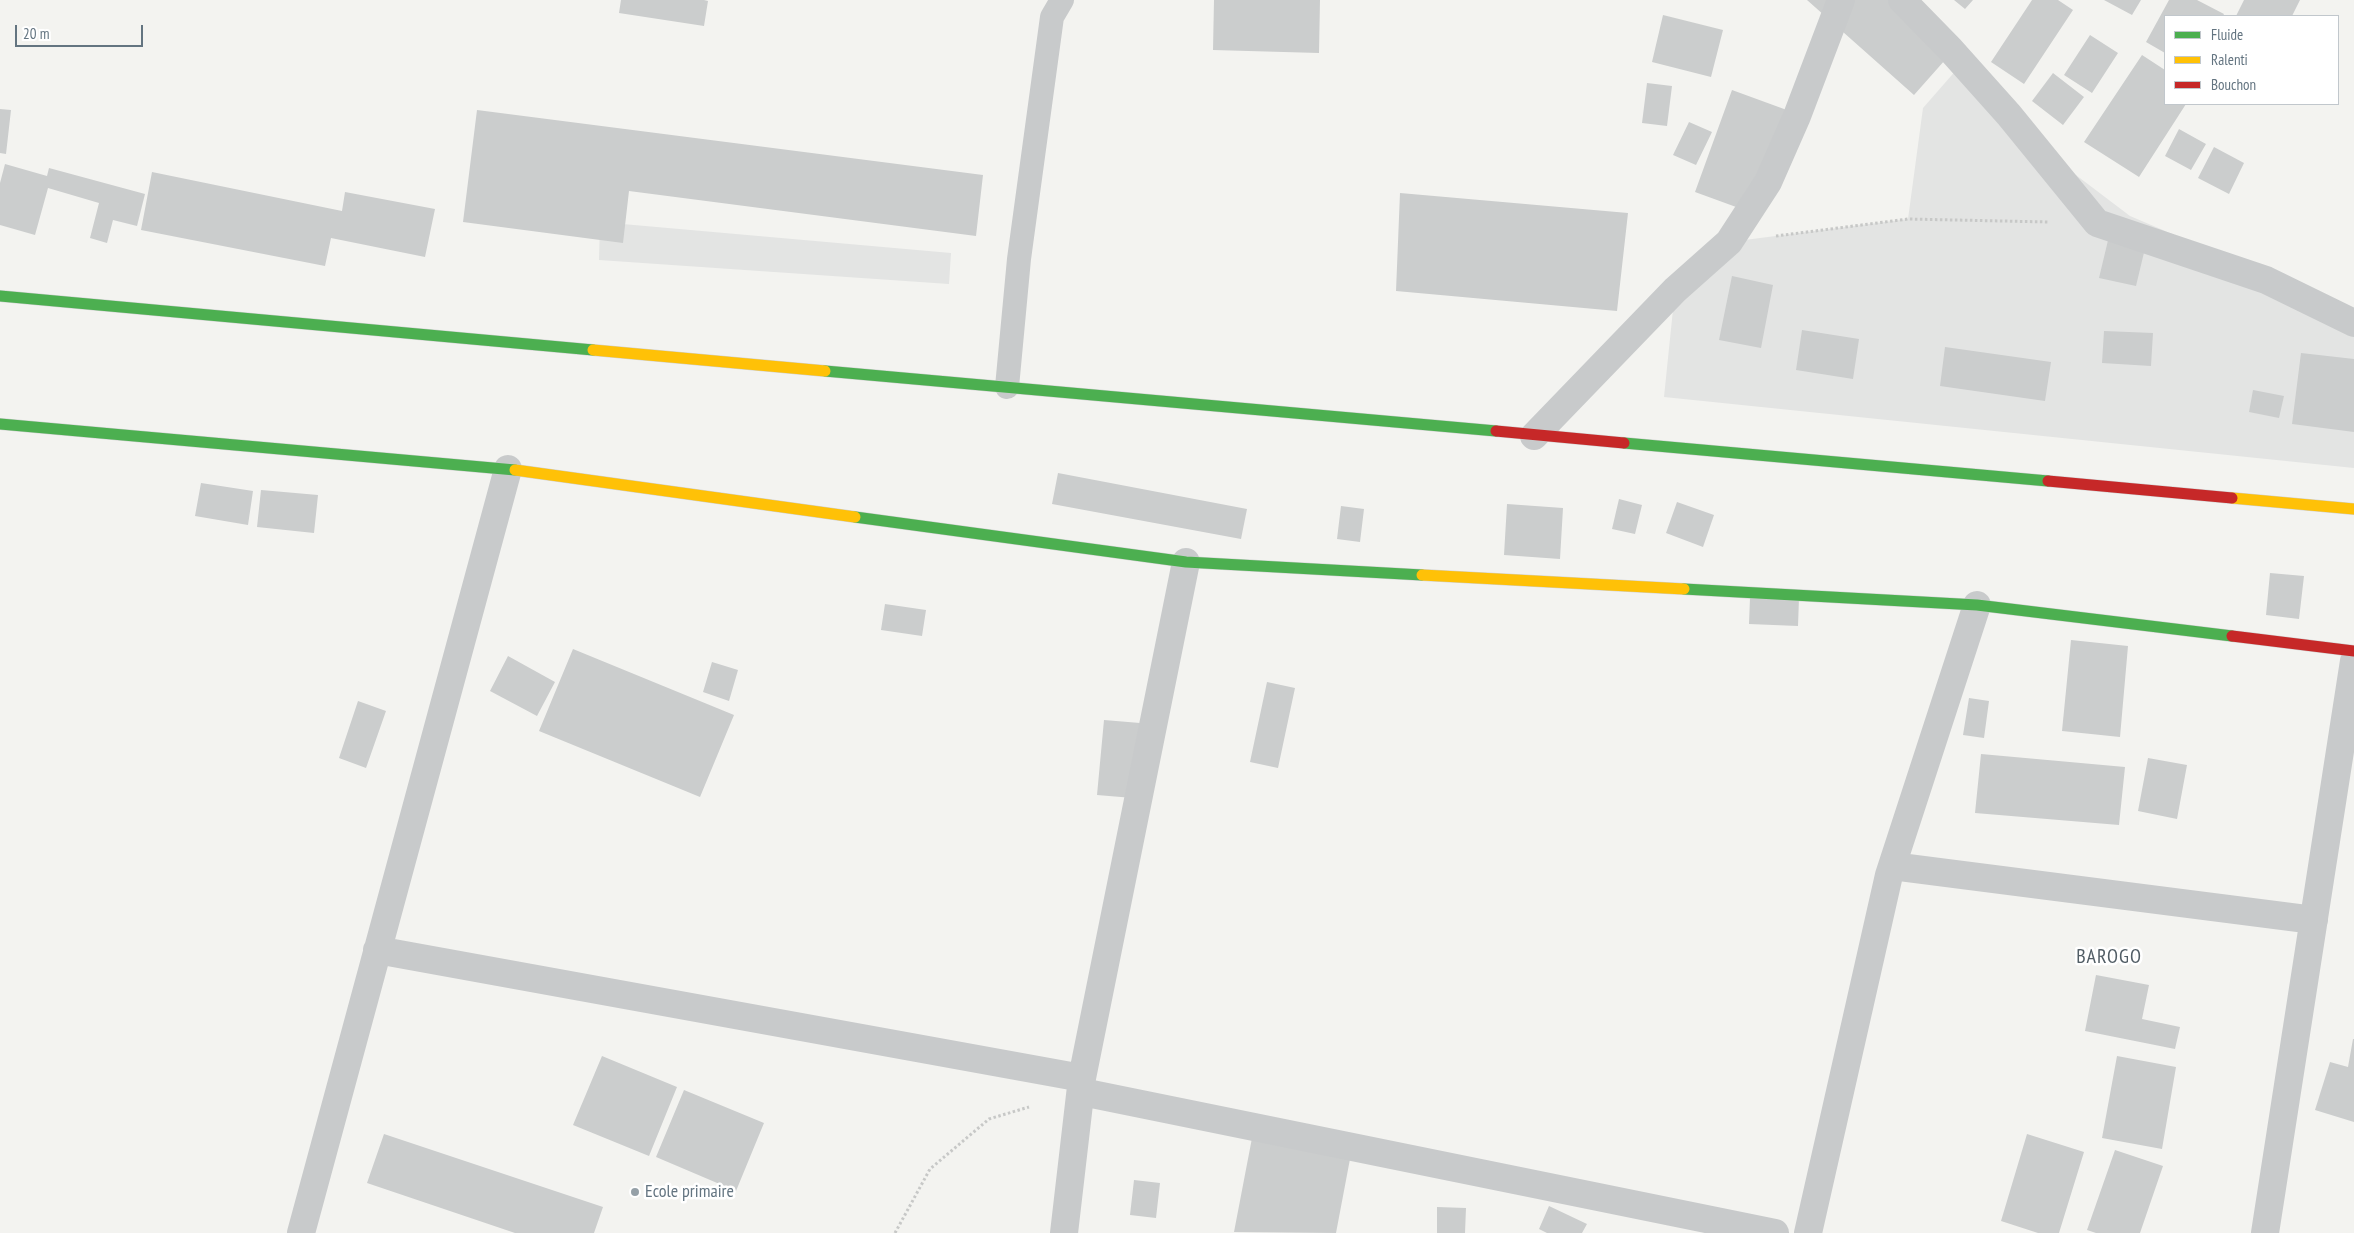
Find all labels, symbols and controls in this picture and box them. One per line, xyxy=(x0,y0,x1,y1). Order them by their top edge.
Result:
scale bar xyxy=(18,15,145,47)
legend xyxy=(2164,15,2339,105)
text: 20 m xyxy=(23,24,49,43)
text: Fluide xyxy=(2211,25,2243,44)
text: Ralenti xyxy=(2211,50,2248,69)
text: Bouchon xyxy=(2211,75,2256,94)
district label: BAROGO xyxy=(2075,945,2143,969)
place label: Ecole primaire xyxy=(645,1181,734,1203)
marker: Ecole primaire xyxy=(629,1186,641,1198)

